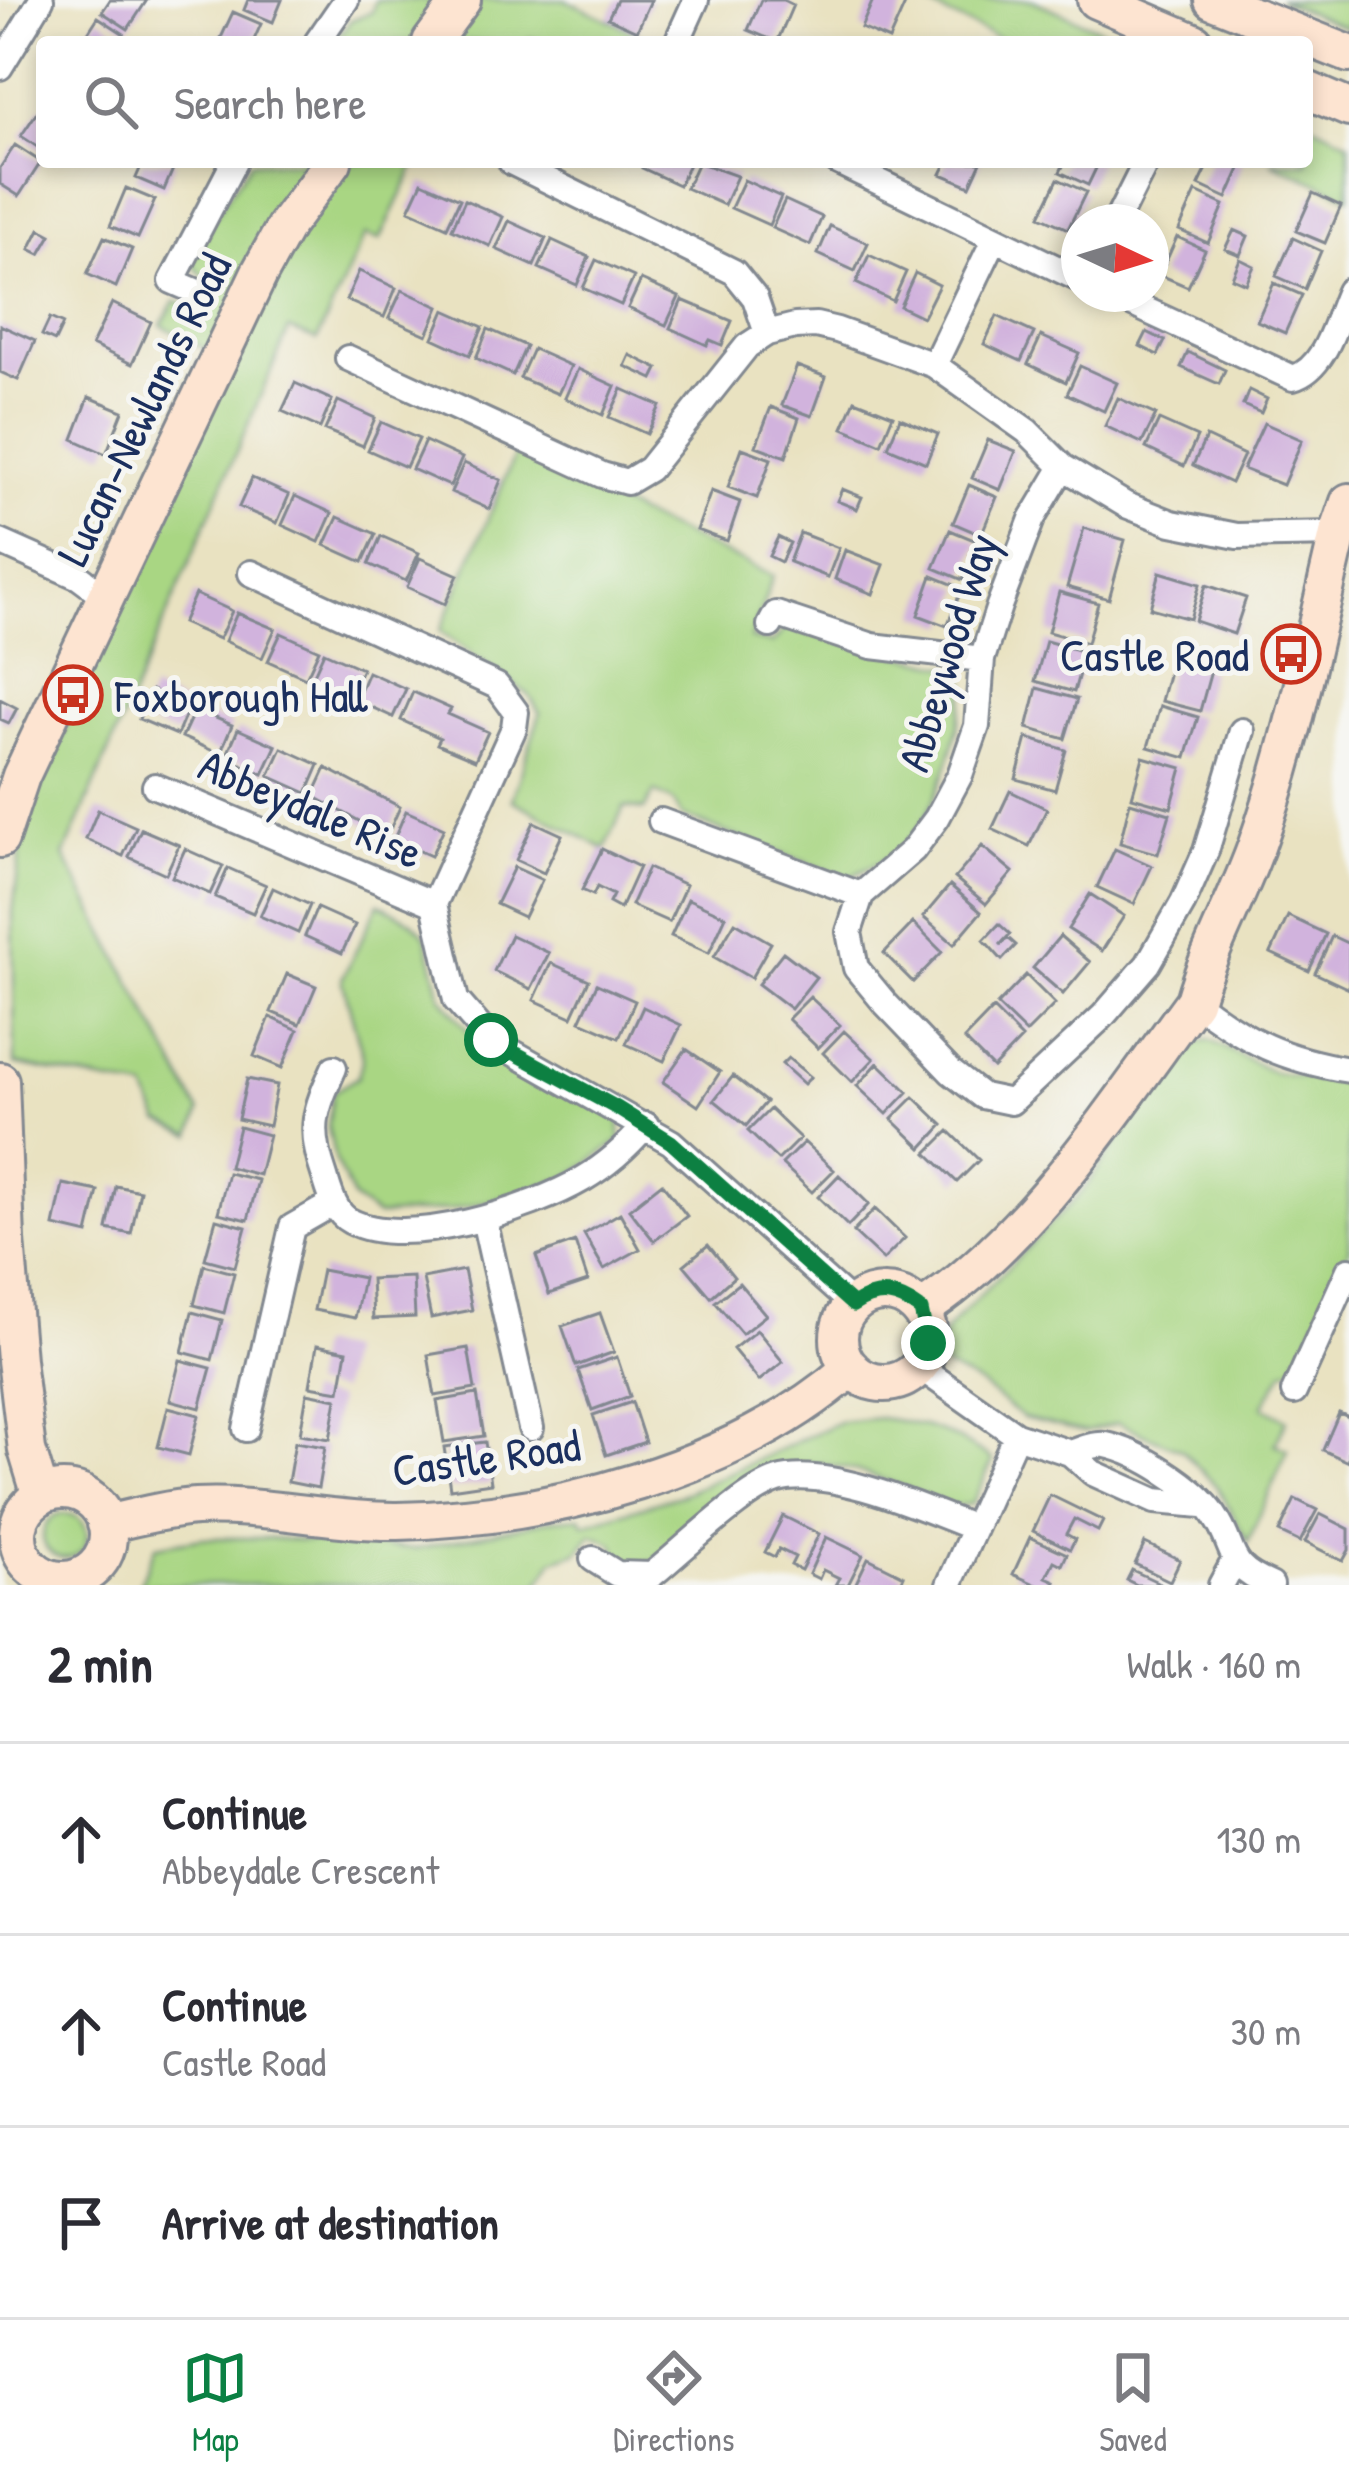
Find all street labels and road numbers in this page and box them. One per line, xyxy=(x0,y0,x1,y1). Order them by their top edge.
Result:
street label: Lucan-Newlands Road xyxy=(41,243,245,575)
street label: Abbeywood Way xyxy=(882,526,1012,778)
street label: Abbeydale Rise xyxy=(190,734,432,882)
street label: Castle Road xyxy=(388,1414,584,1500)

